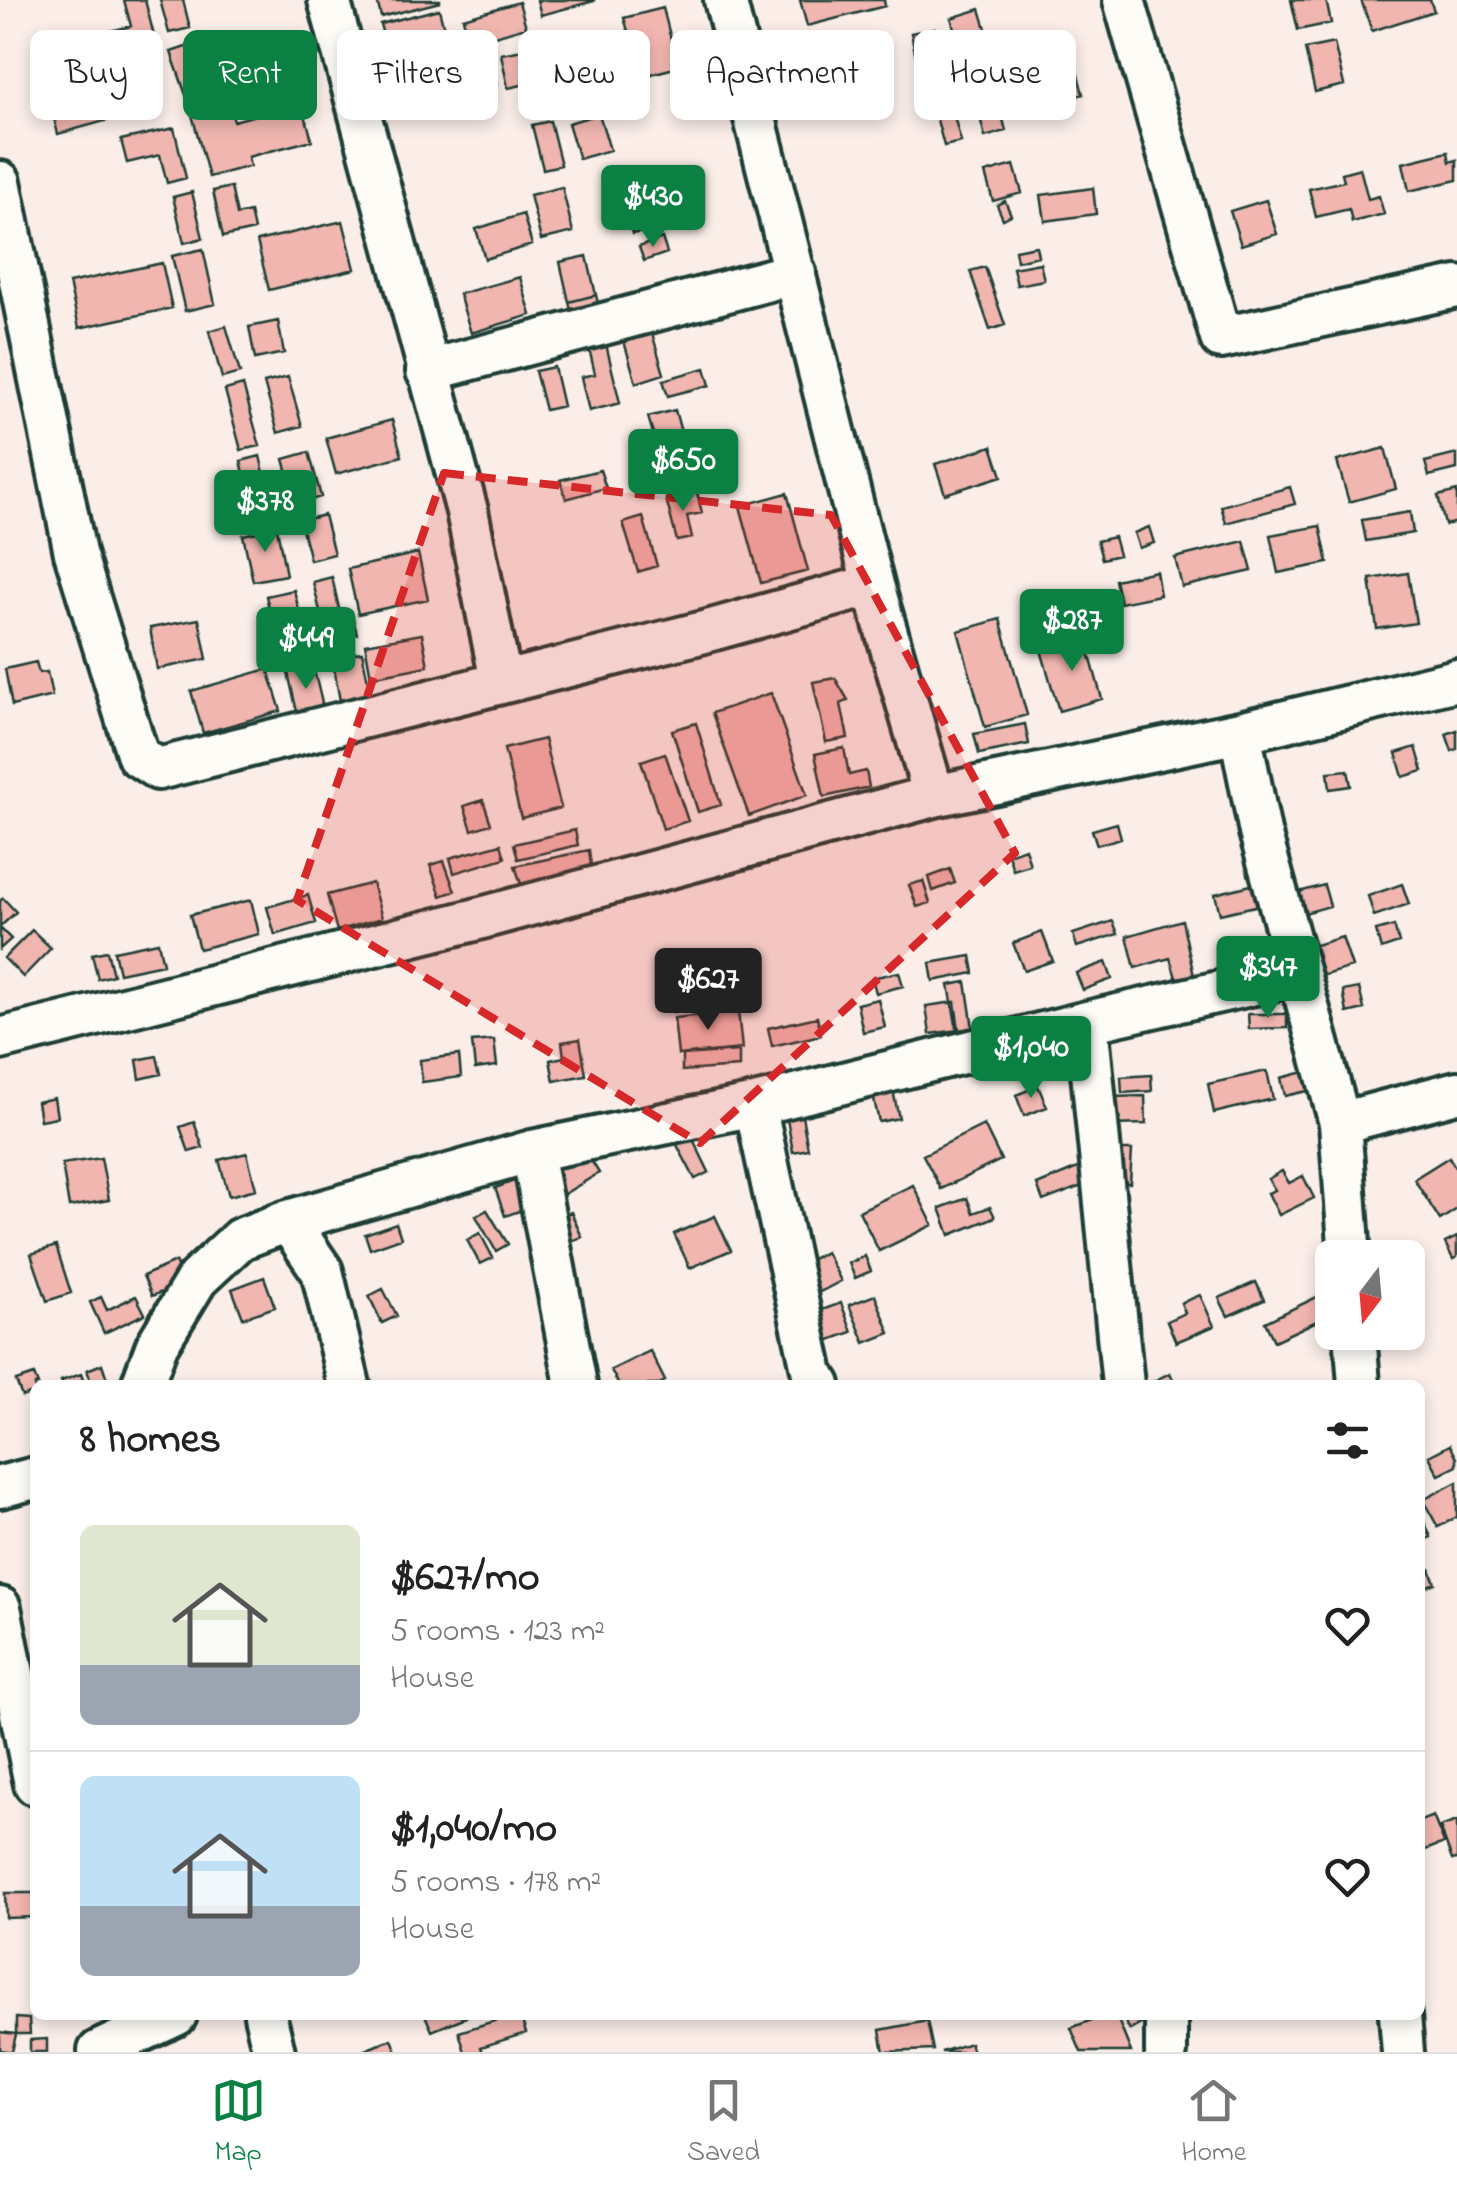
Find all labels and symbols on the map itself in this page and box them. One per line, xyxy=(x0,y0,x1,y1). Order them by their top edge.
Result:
pin: $430 xyxy=(594,165,712,250)
pin: $650 xyxy=(624,429,742,514)
pin: $378 xyxy=(206,470,324,555)
pin: $287 xyxy=(1013,589,1131,674)
pin: $449 xyxy=(247,607,365,692)
pin: $347 xyxy=(1209,936,1327,1021)
pin: $627 xyxy=(649,948,767,1033)
pin: $1,040 xyxy=(950,1016,1112,1101)
north arrow xyxy=(1315,1240,1425,1350)

